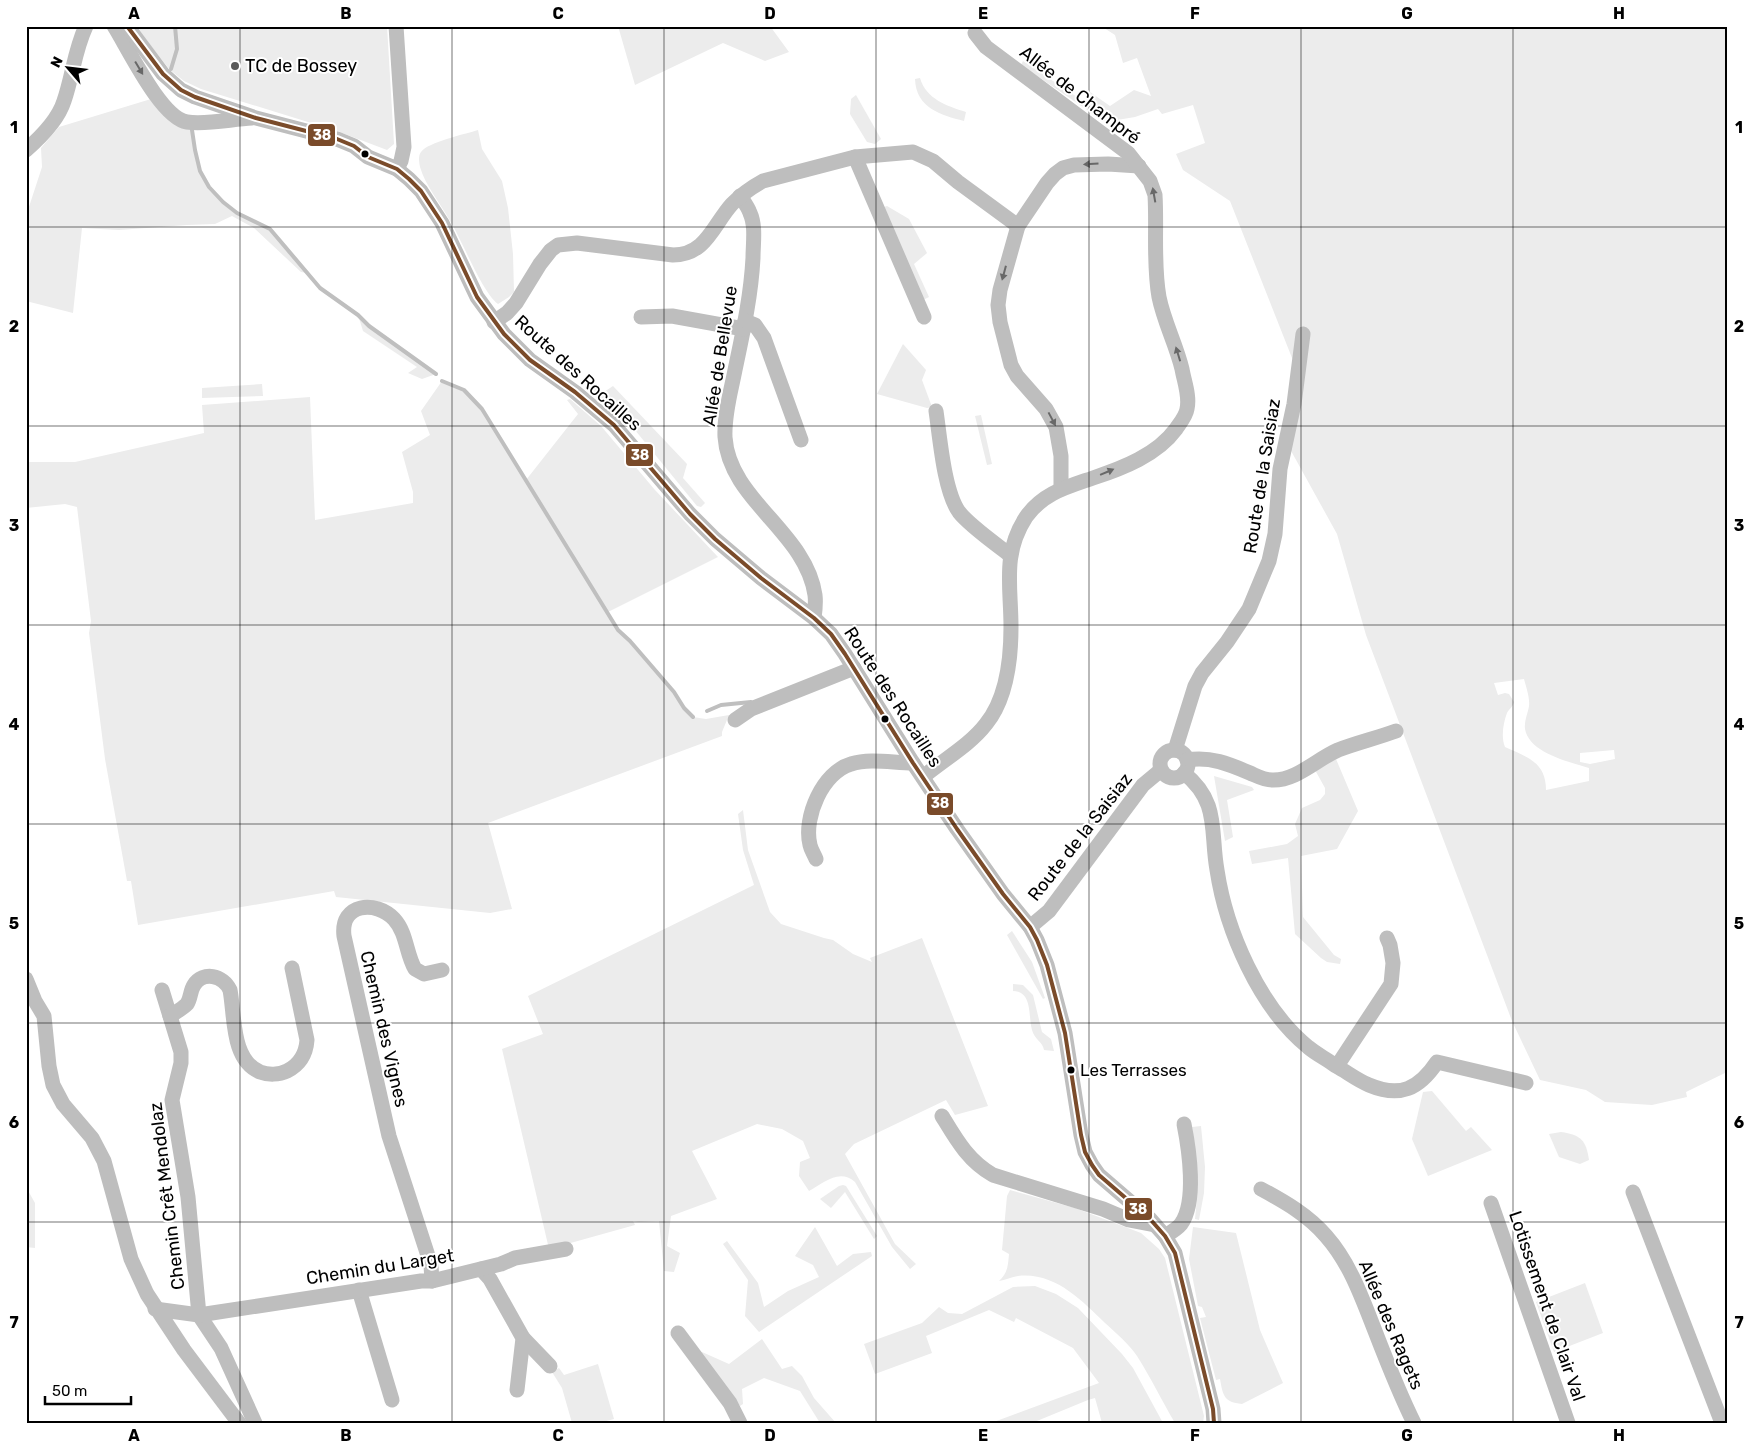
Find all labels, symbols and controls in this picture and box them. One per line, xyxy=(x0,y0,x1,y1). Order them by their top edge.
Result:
text: A xyxy=(128,4,140,23)
text: B xyxy=(340,4,352,23)
text: C xyxy=(552,4,564,23)
text: D xyxy=(764,4,776,23)
text: E xyxy=(978,4,988,23)
text: F xyxy=(1190,4,1200,23)
text: G xyxy=(1401,4,1413,23)
text: H xyxy=(1613,4,1625,23)
street label: Allée de Champré xyxy=(1015,41,1145,149)
north arrow xyxy=(42,42,92,92)
text: N xyxy=(47,54,67,71)
place label: TC de Bossey xyxy=(245,55,357,77)
marker: TC de Bossey xyxy=(229,60,241,72)
one-way arrow xyxy=(135,61,144,74)
text: 1 xyxy=(10,118,18,137)
text: 1 xyxy=(1735,118,1743,137)
line badge: 38 xyxy=(307,123,336,147)
text: 38 xyxy=(313,127,331,144)
unlabelled marker xyxy=(360,149,370,159)
one-way arrow xyxy=(1082,161,1098,169)
one-way arrow xyxy=(1150,186,1158,202)
one-way arrow xyxy=(1000,265,1008,280)
street label: Allée de Bellevue xyxy=(698,284,742,428)
street label: Route des Rocailles xyxy=(510,310,646,436)
text: 2 xyxy=(9,317,19,336)
text: 2 xyxy=(1734,317,1744,336)
one-way arrow xyxy=(1173,346,1181,361)
street label: Route de la Saisiaz xyxy=(1239,397,1285,555)
one-way arrow xyxy=(1048,412,1056,426)
line badge: 38 xyxy=(625,443,654,467)
text: 38 xyxy=(631,447,649,464)
one-way arrow xyxy=(1100,468,1114,476)
text: 3 xyxy=(9,516,19,535)
text: 3 xyxy=(1734,516,1744,535)
street label: Route des Rocailles xyxy=(839,623,947,771)
unlabelled marker xyxy=(880,714,890,724)
text: 4 xyxy=(9,715,20,734)
text: 4 xyxy=(1734,715,1745,734)
street label: Route de la Saisiaz xyxy=(1023,769,1137,905)
line badge: 38 xyxy=(926,792,954,816)
text: 38 xyxy=(931,795,949,812)
text: 5 xyxy=(9,914,19,933)
text: 5 xyxy=(1734,914,1744,933)
street label: Chemin des Vignes xyxy=(355,949,413,1109)
place label: Les Terrasses xyxy=(1080,1060,1187,1080)
marker: Les Terrasses xyxy=(1066,1065,1076,1075)
street label: Chemin Crêt Mendolaz xyxy=(145,1101,189,1291)
text: 6 xyxy=(9,1113,19,1132)
text: 6 xyxy=(1734,1113,1744,1132)
line badge: 38 xyxy=(1124,1197,1153,1221)
text: 38 xyxy=(1129,1201,1147,1218)
street label: Lotissement de Clair Val xyxy=(1504,1208,1590,1404)
street label: Chemin du Larget xyxy=(305,1244,455,1290)
street label: Allée des Ragets xyxy=(1354,1257,1428,1393)
text: 7 xyxy=(9,1313,19,1332)
text: 7 xyxy=(1734,1313,1744,1332)
scale bar xyxy=(45,1374,131,1406)
text: 50 m xyxy=(52,1382,87,1400)
text: A xyxy=(128,1426,140,1445)
text: B xyxy=(340,1426,352,1445)
text: C xyxy=(552,1426,564,1445)
text: D xyxy=(764,1426,776,1445)
text: E xyxy=(978,1426,988,1445)
text: F xyxy=(1190,1426,1200,1445)
text: G xyxy=(1401,1426,1413,1445)
text: H xyxy=(1613,1426,1625,1445)

